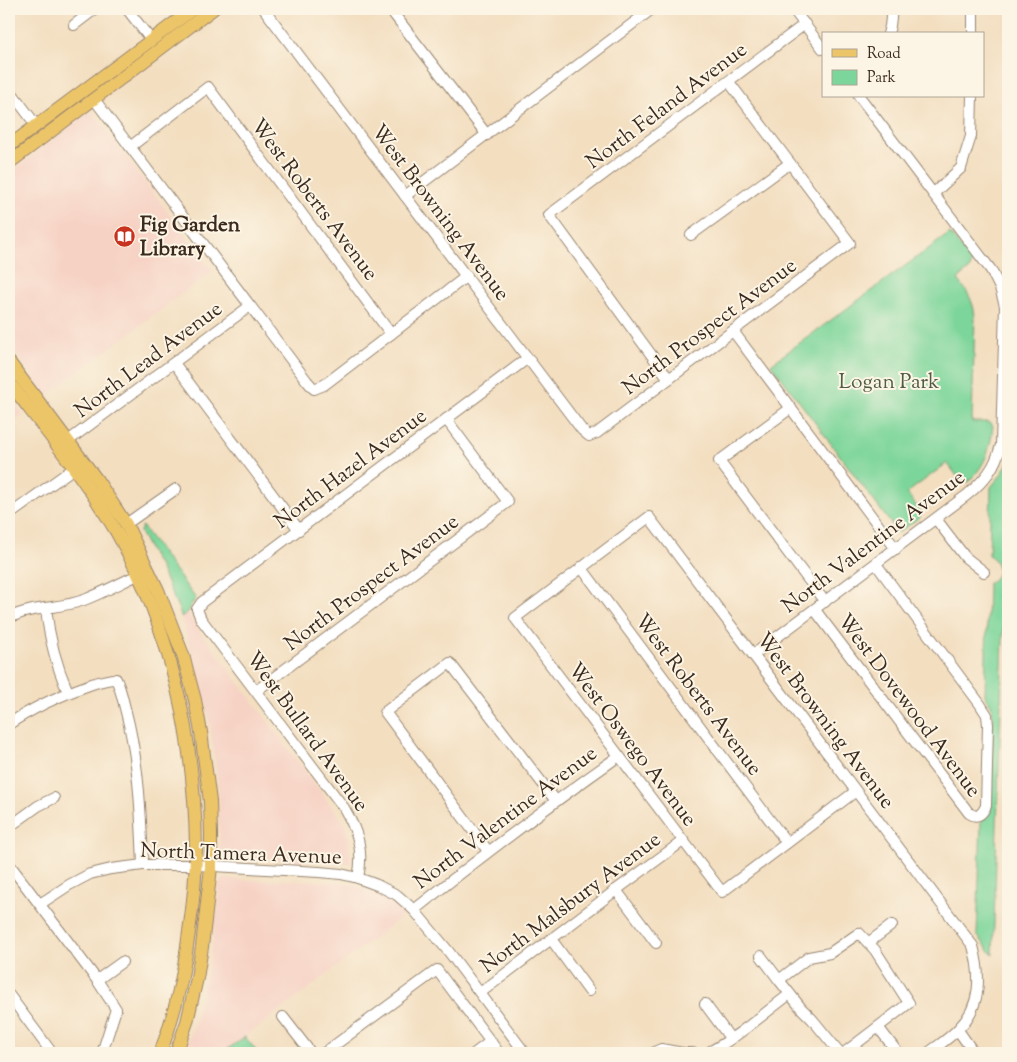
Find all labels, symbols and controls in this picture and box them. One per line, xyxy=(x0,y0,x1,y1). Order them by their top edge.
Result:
legend xyxy=(822,32,984,98)
street label: North Feland Avenue xyxy=(580,36,754,177)
text: Road xyxy=(867,44,901,65)
text: Park xyxy=(867,68,896,89)
street label: West Roberts Avenue xyxy=(242,113,384,287)
street label: West Browning Avenue xyxy=(363,119,516,308)
place label: Fig Garden Library xyxy=(140,211,241,265)
library icon: Fig Garden Library xyxy=(112,224,136,248)
street label: North Prospect Avenue xyxy=(617,252,804,403)
street label: North Lead Avenue xyxy=(69,295,229,426)
park label: Logan Park xyxy=(838,368,940,398)
street label: North Hazel Avenue xyxy=(269,402,434,537)
street label: North Valentine Avenue xyxy=(776,464,972,622)
street label: North Prospect Avenue xyxy=(279,508,466,659)
street label: West Roberts Avenue xyxy=(626,608,768,782)
street label: West Dovewood Avenue xyxy=(829,608,987,804)
street label: West Browning Avenue xyxy=(748,627,901,816)
street label: West Bullard Avenue xyxy=(238,646,375,819)
street label: West Oswego Avenue xyxy=(560,657,703,833)
street label: North Valentine Avenue xyxy=(408,740,604,898)
street label: North Malsbury Avenue xyxy=(475,826,668,982)
street label: North Tamera Avenue xyxy=(140,836,342,874)

